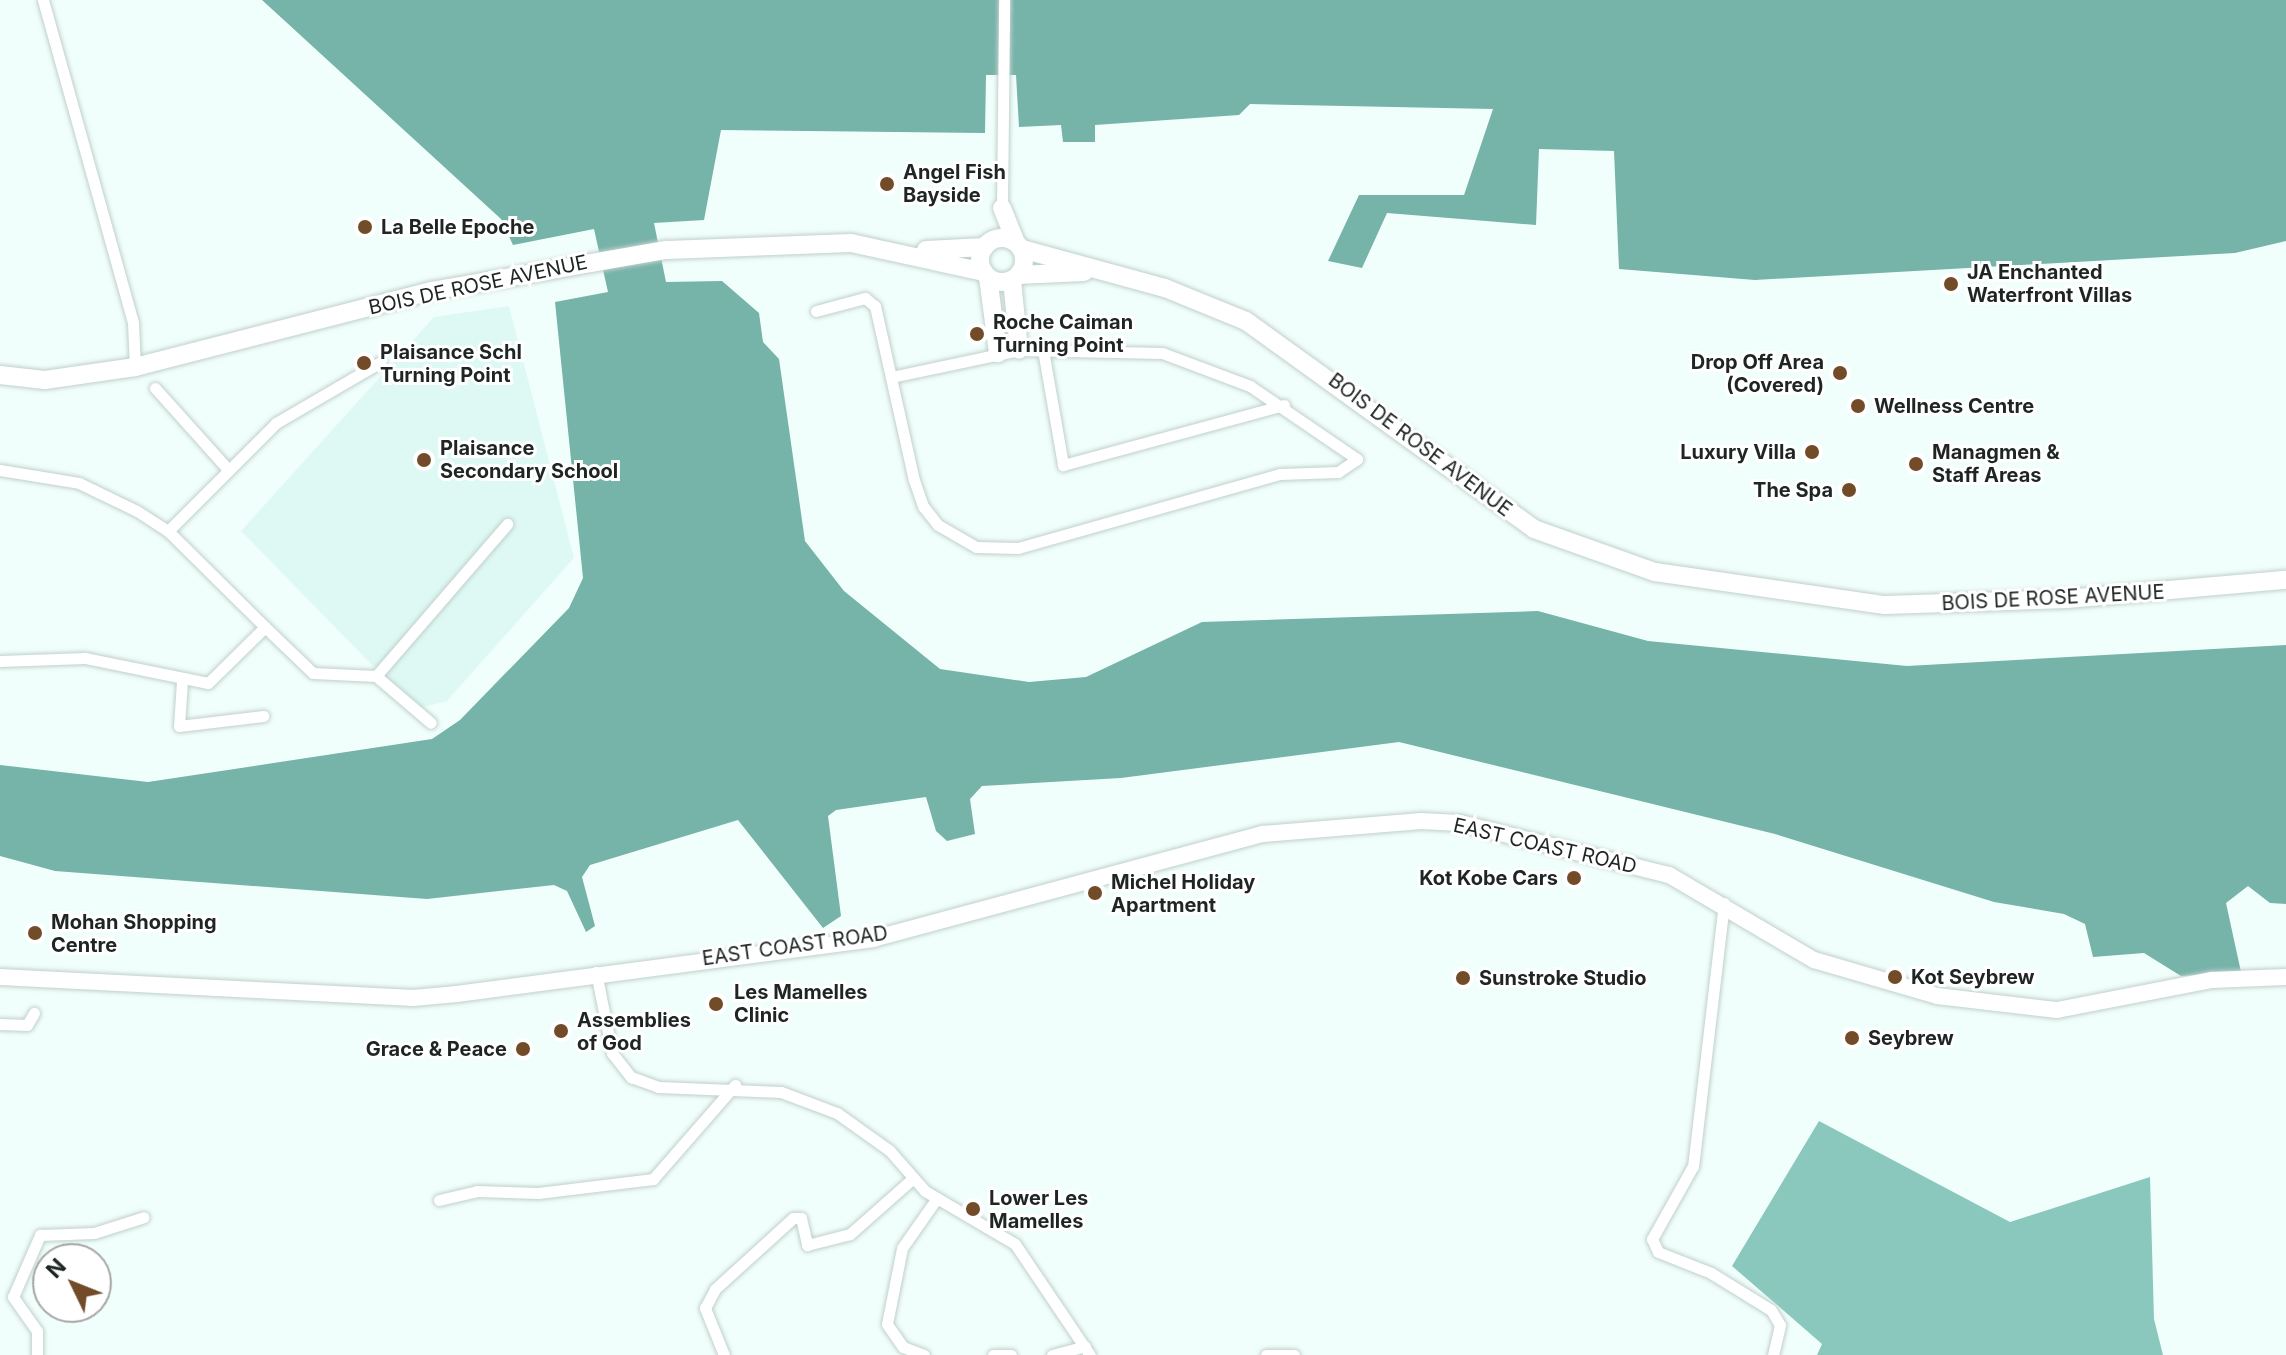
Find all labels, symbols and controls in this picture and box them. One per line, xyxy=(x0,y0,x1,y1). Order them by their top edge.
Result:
place label: Angel Fish Bayside xyxy=(903,160,1006,207)
marker: Angel Fish Bayside xyxy=(878,175,896,193)
place label: La Belle Epoche xyxy=(381,215,534,239)
marker: La Belle Epoche xyxy=(356,218,374,236)
street label: BOIS DE ROSE AVENUE xyxy=(366,250,590,320)
place label: JA Enchanted Waterfront Villas xyxy=(1967,260,2132,307)
marker: JA Enchanted Waterfront Villas xyxy=(1942,275,1960,293)
place label: Roche Caiman Turning Point xyxy=(993,310,1133,357)
marker: Roche Caiman Turning Point xyxy=(968,325,986,343)
place label: Plaisance Schl Turning Point xyxy=(380,340,522,387)
place label: Drop Off Area (Covered) xyxy=(1691,350,1824,397)
marker: Plaisance Schl Turning Point xyxy=(355,354,373,372)
marker: Drop Off Area (Covered) xyxy=(1831,364,1849,382)
street label: BOIS DE ROSE AVENUE xyxy=(1324,368,1516,522)
place label: Wellness Centre xyxy=(1874,394,2034,418)
marker: Wellness Centre xyxy=(1849,397,1867,415)
place label: Plaisance Secondary School xyxy=(440,436,618,483)
place label: Luxury Villa xyxy=(1680,440,1796,464)
place label: Managmen & Staff Areas xyxy=(1932,440,2060,487)
marker: Luxury Villa xyxy=(1803,443,1821,461)
marker: Plaisance Secondary School xyxy=(415,451,433,469)
marker: Managmen & Staff Areas xyxy=(1907,455,1925,473)
place label: The Spa xyxy=(1753,478,1833,502)
marker: The Spa xyxy=(1840,481,1858,499)
street label: BOIS DE ROSE AVENUE xyxy=(1941,580,2165,616)
street label: EAST COAST ROAD xyxy=(1451,813,1639,879)
place label: Kot Kobe Cars xyxy=(1419,866,1558,890)
marker: Kot Kobe Cars xyxy=(1565,869,1583,887)
place label: Michel Holiday Apartment xyxy=(1111,870,1255,917)
marker: Michel Holiday Apartment xyxy=(1086,884,1104,902)
place label: Mohan Shopping Centre xyxy=(51,910,217,957)
street label: EAST COAST ROAD xyxy=(701,921,889,971)
marker: Mohan Shopping Centre xyxy=(26,924,44,942)
place label: Kot Seybrew xyxy=(1911,965,2035,989)
place label: Sunstroke Studio xyxy=(1479,966,1646,990)
marker: Kot Seybrew xyxy=(1886,968,1904,986)
marker: Sunstroke Studio xyxy=(1454,969,1472,987)
place label: Les Mamelles Clinic xyxy=(734,980,868,1027)
marker: Les Mamelles Clinic xyxy=(705,993,727,1015)
place label: Assemblies of God xyxy=(577,1008,691,1055)
marker: Assemblies of God xyxy=(552,1022,570,1040)
place label: Seybrew xyxy=(1868,1026,1954,1050)
marker: Seybrew xyxy=(1843,1029,1861,1047)
place label: Grace & Peace xyxy=(366,1037,507,1061)
marker: Grace & Peace xyxy=(514,1040,532,1058)
place label: Lower Les Mamelles xyxy=(989,1186,1088,1233)
marker: Lower Les Mamelles xyxy=(964,1200,982,1218)
north arrow xyxy=(32,1243,112,1323)
text: N xyxy=(41,1253,71,1283)

